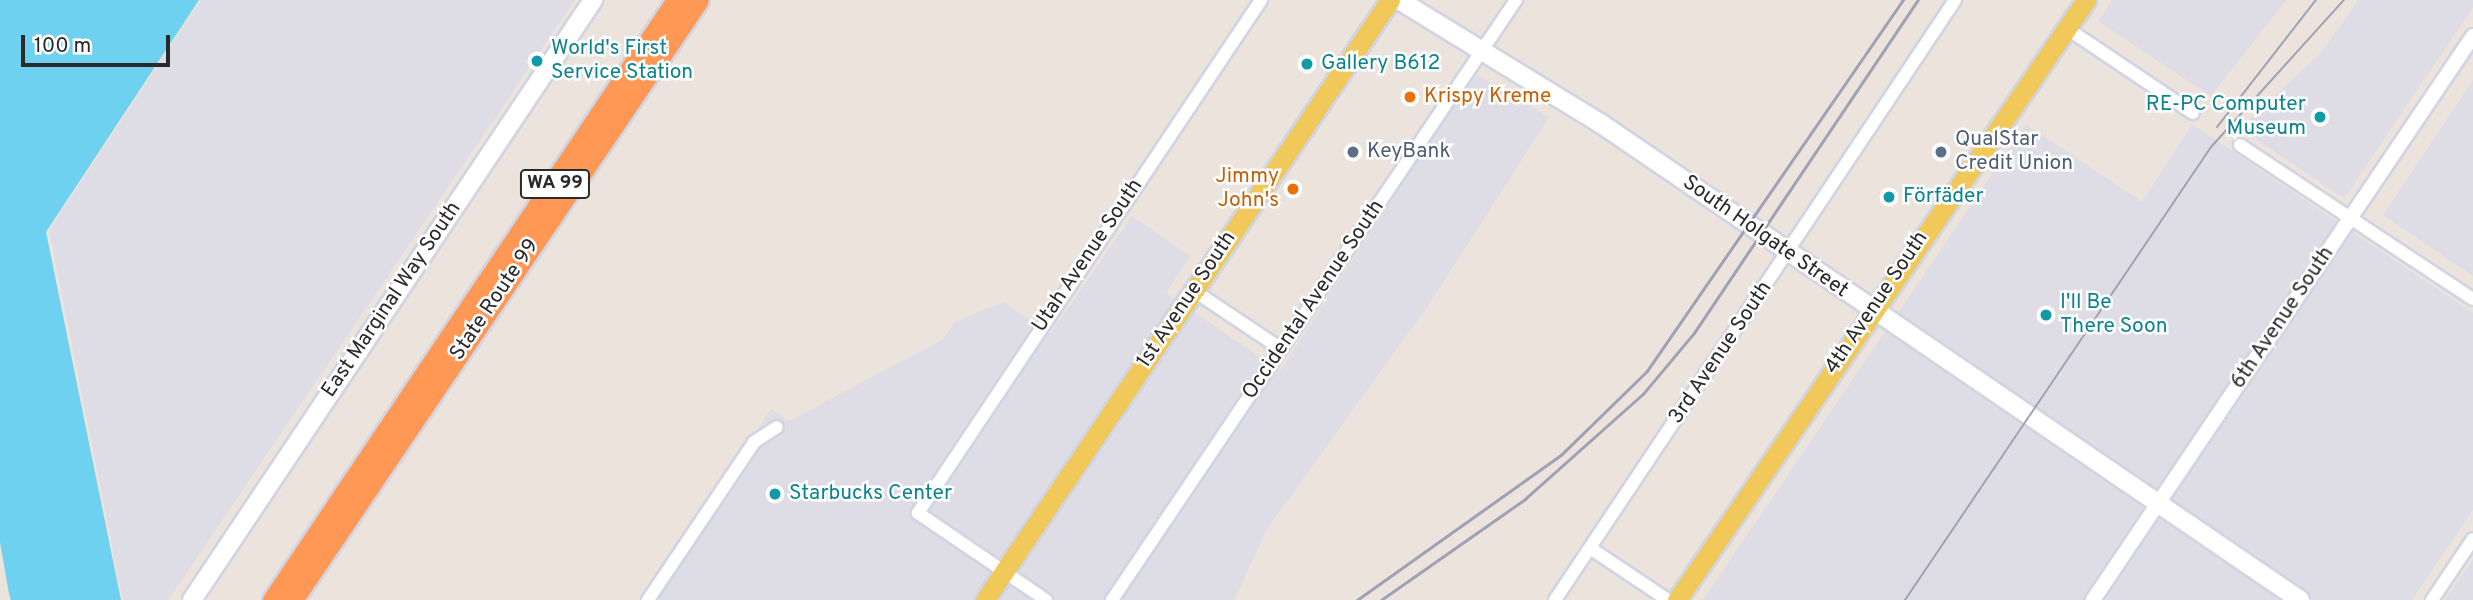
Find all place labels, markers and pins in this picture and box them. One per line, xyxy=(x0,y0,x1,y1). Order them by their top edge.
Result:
place label: World's First Service Station xyxy=(551,36,693,86)
place label: Gallery B612 xyxy=(1321,51,1440,77)
marker: World's First Service Station xyxy=(529,53,545,69)
marker: Gallery B612 xyxy=(1299,56,1315,72)
place label: Krispy Kreme xyxy=(1424,84,1551,110)
marker: Krispy Kreme xyxy=(1402,89,1418,105)
place label: RE-PC Computer Museum xyxy=(2146,92,2306,142)
marker: RE-PC Computer Museum xyxy=(2312,109,2328,125)
place label: QualStar Credit Union xyxy=(1955,127,2073,177)
place label: KeyBank xyxy=(1367,139,1451,165)
marker: KeyBank xyxy=(1345,144,1361,160)
marker: QualStar Credit Union xyxy=(1933,144,1949,160)
place label: Jimmy John's xyxy=(1215,164,1279,214)
marker: Jimmy John's xyxy=(1285,181,1301,197)
place label: Förfäder xyxy=(1903,184,1984,210)
marker: Förfäder xyxy=(1881,189,1897,205)
place label: I'll Be There Soon xyxy=(2060,290,2167,340)
marker: I'll Be There Soon xyxy=(2038,307,2054,323)
place label: Starbucks Center xyxy=(789,481,952,507)
marker: Starbucks Center xyxy=(767,486,783,502)

